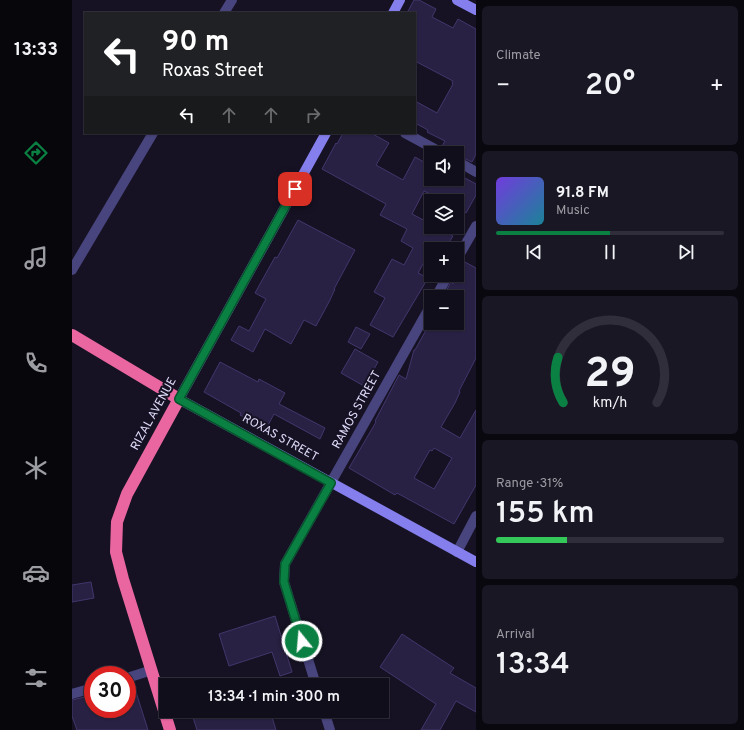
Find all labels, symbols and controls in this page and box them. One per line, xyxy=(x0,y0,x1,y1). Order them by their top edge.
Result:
text: 90 m xyxy=(162,25,229,61)
icon: left xyxy=(96,28,148,80)
text: 13:33 xyxy=(14,39,58,62)
text: Climate xyxy=(496,48,541,64)
text: Roxas Street xyxy=(162,60,264,83)
text: 20° xyxy=(585,68,635,105)
text: − xyxy=(496,73,510,100)
text: + xyxy=(710,73,724,100)
icon: left xyxy=(176,104,198,126)
icon: ahead xyxy=(218,104,240,126)
icon: ahead xyxy=(260,104,282,126)
icon: right xyxy=(302,104,324,126)
icon: directions xyxy=(22,139,50,167)
map controls xyxy=(424,146,464,330)
button: sound xyxy=(424,146,464,186)
pin xyxy=(278,172,312,206)
icon: arrive xyxy=(284,178,306,200)
text: 91.8 FM xyxy=(556,184,609,203)
button: layers xyxy=(424,194,464,234)
text: Music xyxy=(556,203,590,219)
icon: previous xyxy=(523,241,545,263)
icon: pause xyxy=(599,241,621,263)
icon: next xyxy=(675,241,697,263)
button: + xyxy=(424,242,464,282)
icon: music xyxy=(22,244,50,272)
button: − xyxy=(424,290,464,330)
icon: phone xyxy=(22,349,50,377)
text: 29 xyxy=(585,349,636,402)
street label: RAMOS STREET xyxy=(329,368,385,452)
street label: RIZAL AVENUE xyxy=(127,375,181,453)
text: km/h xyxy=(593,394,627,412)
street label: ROXAS STREET xyxy=(239,411,321,465)
icon: climate xyxy=(22,454,50,482)
text: Range · 31% xyxy=(496,476,563,492)
text: 155 km xyxy=(496,496,595,533)
icon: car xyxy=(22,559,50,587)
position arrow xyxy=(281,620,323,662)
text: Arrival xyxy=(496,627,535,643)
text: 13:34 xyxy=(496,647,570,684)
icon: filters xyxy=(22,664,50,692)
speed limit sign: 30 xyxy=(84,666,136,718)
text: 13:34 · 1 min · 300 m xyxy=(208,688,340,707)

